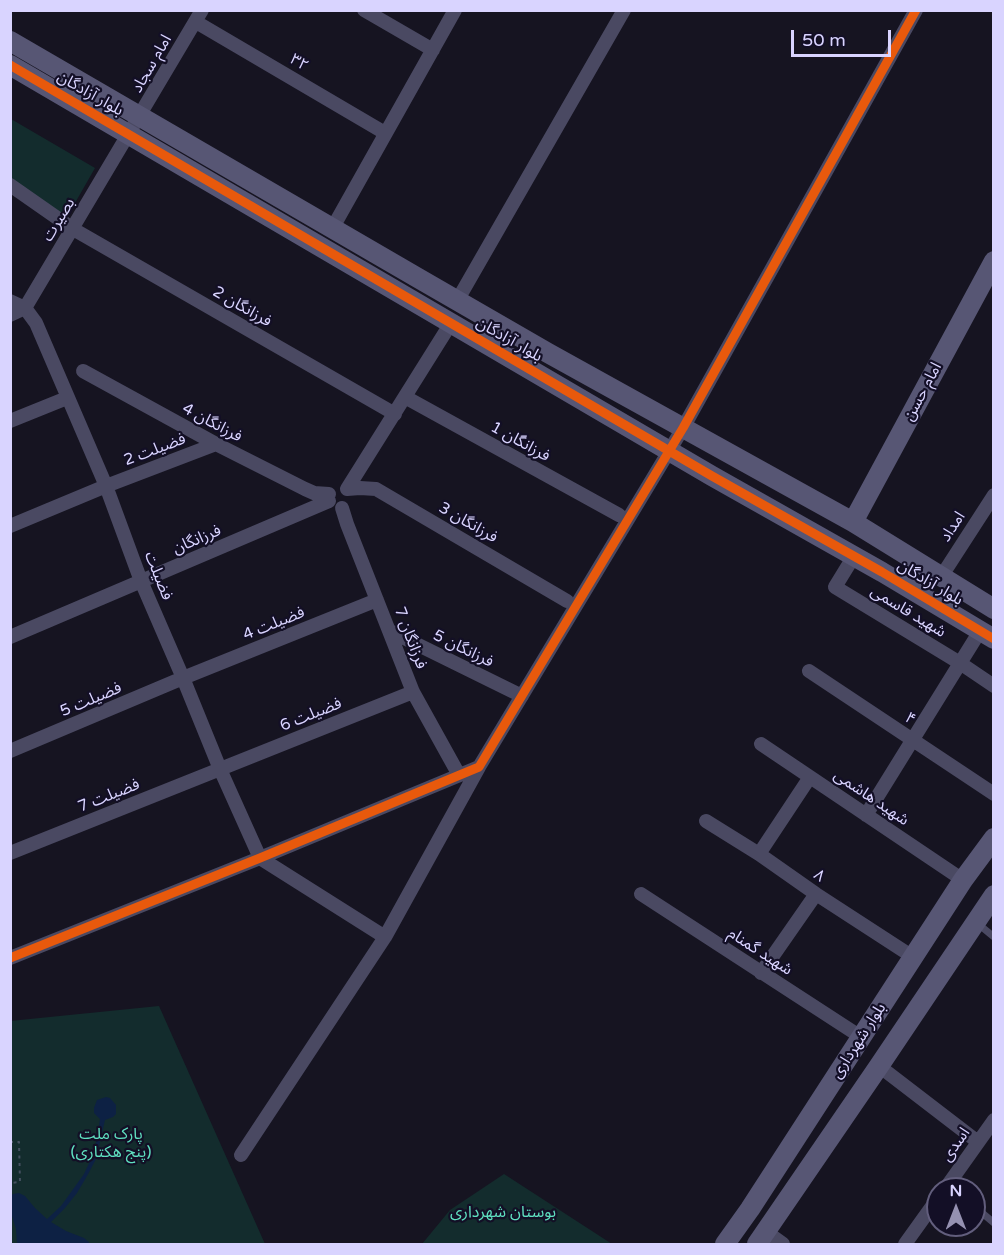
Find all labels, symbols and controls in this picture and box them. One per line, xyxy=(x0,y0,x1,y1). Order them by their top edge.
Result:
scale bar xyxy=(794,18,894,56)
text: 50 m xyxy=(802,29,846,51)
street label: امام سجاد xyxy=(128,32,176,96)
street label: ۳۲ xyxy=(286,50,312,76)
street label: بلوار آزادگان xyxy=(53,67,127,121)
street label: بصیرت xyxy=(38,195,80,245)
street label: فرزانگان 2 xyxy=(209,282,275,332)
street label: بلوار آزادگان xyxy=(472,313,546,367)
street label: امام حسن xyxy=(900,359,946,425)
street label: فرزانگان 4 xyxy=(179,399,245,447)
street label: فرزانگان 1 xyxy=(487,418,553,466)
street label: فضیلت 2 xyxy=(121,429,189,471)
street label: فرزانگان 3 xyxy=(435,498,501,548)
street label: امداد xyxy=(936,508,970,546)
street label: فرزانگان xyxy=(170,521,224,559)
street label: فضیلت xyxy=(140,549,176,603)
street label: بلوار آزادگان xyxy=(894,556,966,610)
street label: شهید قاسمی xyxy=(867,582,949,642)
street label: فضیلت 4 xyxy=(240,603,308,645)
street label: فرزانگان 7 xyxy=(389,604,431,672)
street label: فرزانگان 5 xyxy=(430,626,496,672)
street label: فضیلت 5 xyxy=(57,679,125,721)
street label: فضیلت 6 xyxy=(277,694,345,736)
street label: ۴ xyxy=(901,708,919,730)
street label: شهید هاشمی xyxy=(830,766,912,830)
street label: فضیلت 7 xyxy=(75,775,143,817)
street label: ۸ xyxy=(810,865,828,887)
street label: شهید گمنام xyxy=(724,924,796,980)
street label: بلوار شهرداری xyxy=(827,1000,891,1082)
street label: اسدی xyxy=(938,1124,974,1166)
park label: پارک ملت (پنج هکتاری) xyxy=(71,1125,151,1163)
north arrow xyxy=(926,1177,986,1237)
text: N xyxy=(950,1181,962,1201)
park label: بوستان شهرداری xyxy=(450,1203,556,1223)

